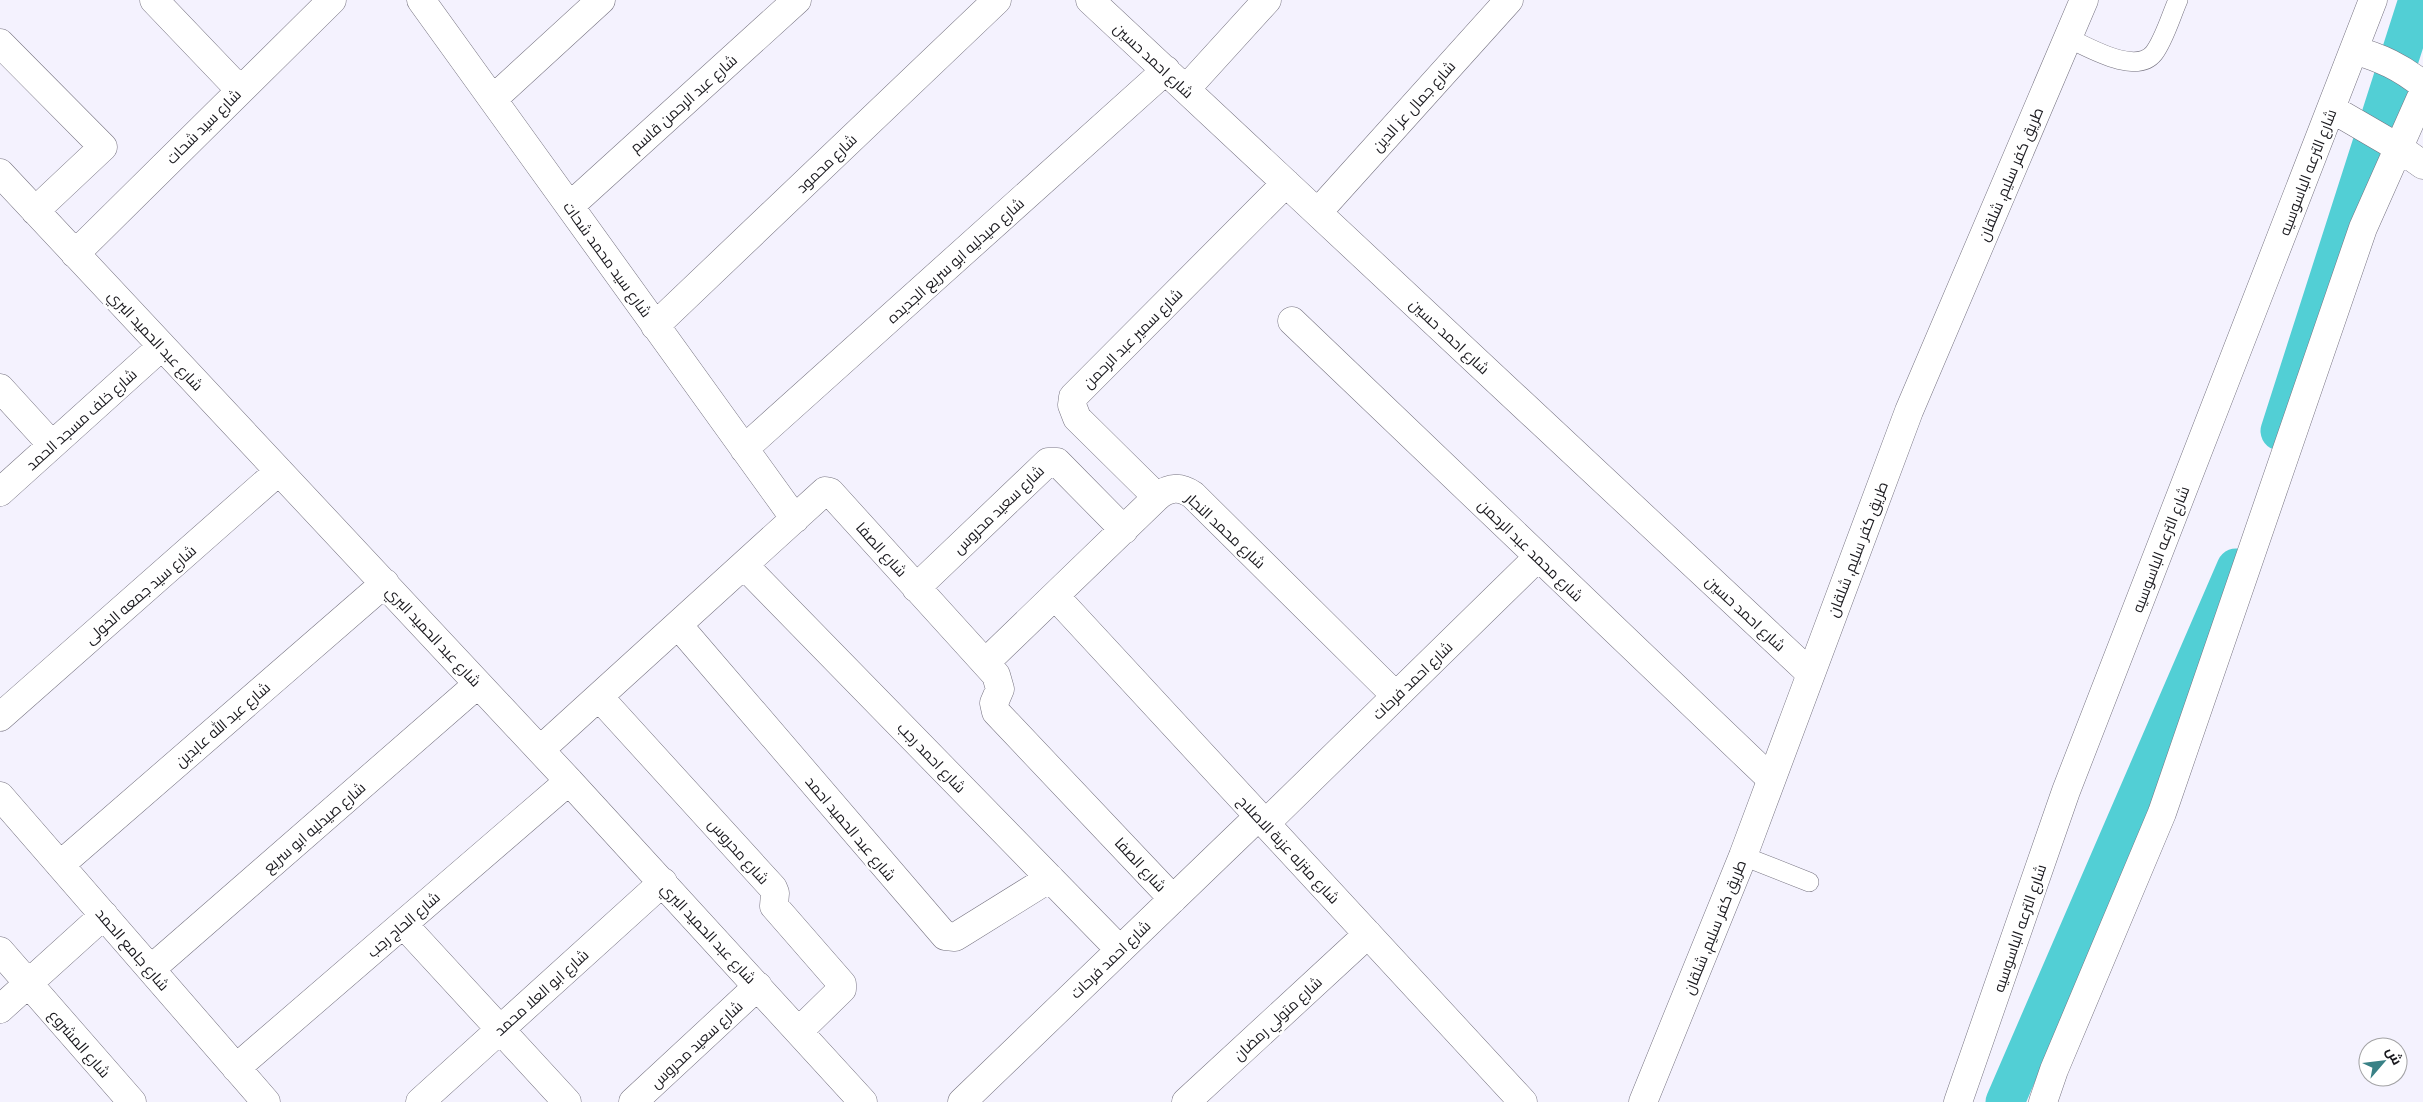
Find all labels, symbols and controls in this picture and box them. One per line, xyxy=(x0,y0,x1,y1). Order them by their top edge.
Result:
street label: شارع احمد حسين xyxy=(1108,19,1198,104)
street label: شارع عبد الرحمن قاسم xyxy=(626,50,742,158)
street label: شارع جمال عز الدين xyxy=(1367,57,1461,157)
street label: شارع سيد شحات xyxy=(162,85,246,169)
street label: طريق كفر سليم, شلقان xyxy=(1974,104,2048,244)
street label: شارع الترعه الباسوسيه xyxy=(2275,106,2342,239)
street label: شارع محمود xyxy=(792,130,862,198)
street label: شارع صيدليه ابو سريع الجديده xyxy=(883,194,1029,329)
street label: شارع سيد محمد شحات xyxy=(558,198,656,322)
street label: شارع سمير عبد الرحمن xyxy=(1078,284,1188,394)
street label: شارع عبد الحميد البري xyxy=(102,286,207,397)
street label: شارع احمد حسين xyxy=(1404,295,1494,380)
street label: شارع خلف مسجد الحمد xyxy=(22,365,142,476)
street label: شارع سعيد محروس xyxy=(949,461,1049,559)
street label: طريق كفر سليم, شلقان xyxy=(1823,479,1893,620)
street label: شارع الترعه الباسوسيه xyxy=(2128,483,2195,616)
street label: شارع محمد النجار xyxy=(1180,488,1270,574)
street label: شارع محمد عبد الرحمن xyxy=(1473,495,1587,607)
street label: شارع الصفا xyxy=(851,518,911,582)
street label: شارع سيد جمعه الخولى xyxy=(81,541,201,650)
street label: شارع احمد حسين xyxy=(1700,572,1790,657)
street label: شارع عبد الحميد البري xyxy=(380,582,485,693)
street label: شارع احمد فرحات xyxy=(1368,637,1458,725)
street label: شارع عبد الله عابدين xyxy=(171,678,275,772)
street label: شارع احمد رجب xyxy=(892,718,970,798)
street label: شارع عبد الحميد احمد xyxy=(800,772,900,886)
street label: شارع صيدليه ابو سريع xyxy=(259,778,371,878)
street label: شارع منزله عزبة الاصلاح xyxy=(1232,791,1344,909)
street label: شارع محروس xyxy=(703,815,773,889)
street label: شارع الصفا xyxy=(1109,833,1171,897)
street label: طريق كفر سليم, شلقان xyxy=(1679,857,1751,998)
street label: شارع الترعه الباسوسيه xyxy=(1989,862,2052,995)
street label: شارع عبد الحميد البري xyxy=(655,879,760,990)
street label: شارع الحاج رجب xyxy=(363,887,445,963)
street label: شارع جامع الحمد xyxy=(90,904,174,996)
street label: شارع احمد فرحات xyxy=(1066,916,1156,1004)
street label: شارع ابو العلا محمد xyxy=(490,945,594,1041)
street label: شارع متولي رمضان xyxy=(1229,972,1328,1067)
street label: شارع سعيد محروس xyxy=(646,997,748,1094)
street label: شارع المشروع xyxy=(43,1005,114,1083)
north arrow xyxy=(2358,1037,2408,1087)
text: ش xyxy=(2382,1044,2407,1068)

